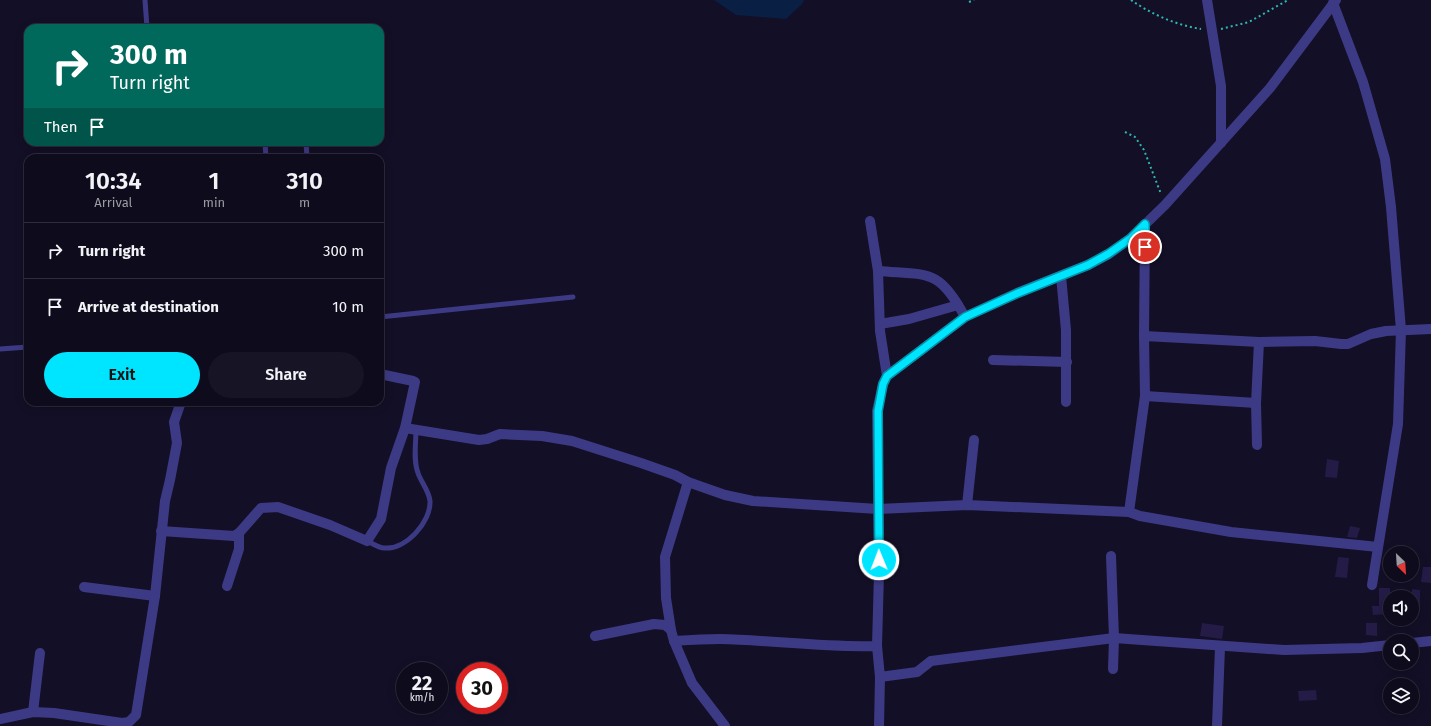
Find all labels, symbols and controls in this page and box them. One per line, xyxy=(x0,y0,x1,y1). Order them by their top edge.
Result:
text: 300 m xyxy=(110,38,188,71)
icon: right xyxy=(44,40,96,92)
text: Turn right xyxy=(110,72,190,94)
icon: arrive xyxy=(86,116,108,138)
text: Then xyxy=(44,118,78,136)
text: 10:34 xyxy=(85,167,142,195)
text: 1 xyxy=(208,167,219,195)
text: 310 xyxy=(286,167,323,195)
text: Arrival xyxy=(94,195,132,210)
text: min xyxy=(203,195,225,210)
text: m xyxy=(299,195,310,210)
pin xyxy=(1128,230,1162,264)
icon: arrive xyxy=(1134,236,1156,258)
icon: right xyxy=(44,240,66,262)
text: Turn right xyxy=(78,242,145,260)
text: 300 m xyxy=(323,242,364,260)
icon: arrive xyxy=(44,296,66,318)
text: Arrive at destination xyxy=(78,298,219,316)
text: 10 m xyxy=(332,298,364,316)
button: Exit xyxy=(44,352,200,398)
button: Share xyxy=(208,352,364,398)
position arrow xyxy=(858,539,900,581)
north arrow xyxy=(1383,546,1419,582)
map controls xyxy=(1383,546,1419,714)
button: sound xyxy=(1383,590,1419,626)
button: search xyxy=(1383,634,1419,670)
speed limit sign: 30 xyxy=(456,662,508,714)
text: 22 xyxy=(412,671,432,695)
button: layers xyxy=(1383,678,1419,714)
text: km/h xyxy=(410,692,434,704)

